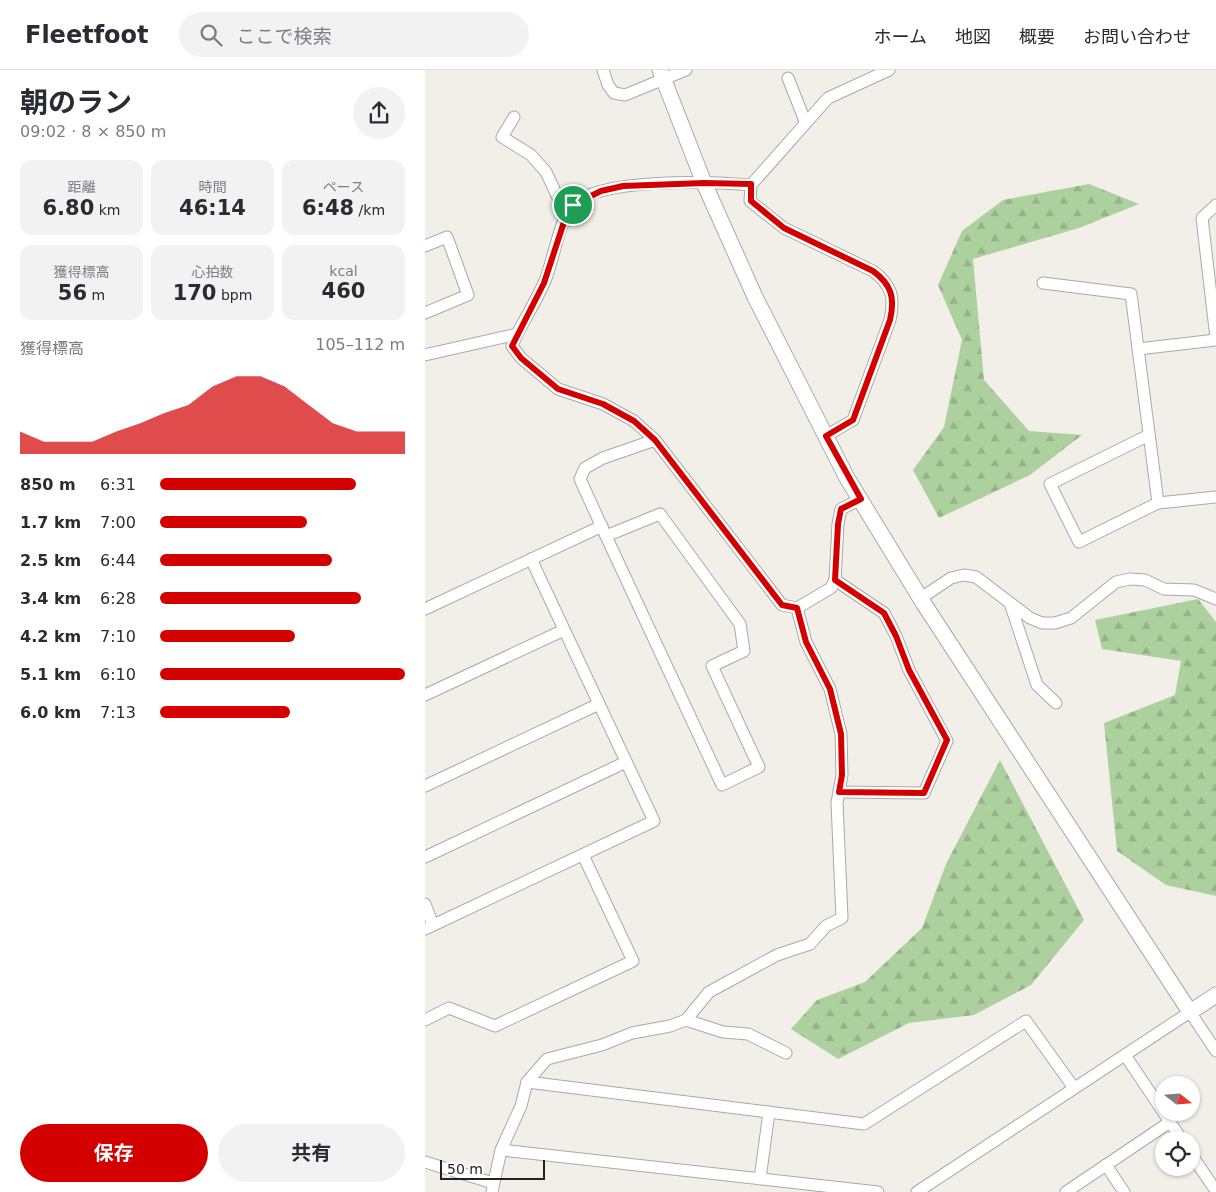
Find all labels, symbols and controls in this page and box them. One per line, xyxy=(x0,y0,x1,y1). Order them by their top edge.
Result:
search box xyxy=(179,12,529,57)
text: Fleetfoot xyxy=(25,21,149,49)
icon: search xyxy=(197,21,225,49)
text: ここで検索 xyxy=(237,25,332,47)
text: ホーム xyxy=(874,26,927,47)
text: 地図 xyxy=(955,26,991,47)
text: 概要 xyxy=(1019,26,1055,47)
text: お問い合わせ xyxy=(1083,26,1191,47)
text: 朝のラン xyxy=(20,86,132,119)
button: share xyxy=(353,87,405,139)
text: 09:02 · 8 × 850 m xyxy=(20,122,166,141)
text: 距離 xyxy=(68,179,96,195)
text: 時間 xyxy=(199,179,227,195)
text: ペース xyxy=(323,179,364,195)
pin xyxy=(552,184,594,226)
icon: arrive xyxy=(559,191,587,219)
text: 6.80 xyxy=(42,196,94,220)
text: 46:14 xyxy=(179,196,246,220)
text: 6:48 xyxy=(302,196,354,220)
text: km xyxy=(94,202,121,218)
text: /km xyxy=(354,202,385,218)
text: kcal xyxy=(329,263,358,279)
text: 獲得標高 xyxy=(54,264,110,280)
text: 心拍数 xyxy=(192,264,234,280)
text: 460 xyxy=(322,279,365,303)
text: 56 xyxy=(58,281,87,305)
text: 170 xyxy=(173,281,216,305)
text: m xyxy=(87,287,105,303)
text: bpm xyxy=(216,287,252,303)
text: 105–112 m xyxy=(315,335,405,354)
text: 獲得標高 xyxy=(20,339,84,358)
text: 850 m xyxy=(20,475,76,494)
text: 6:31 xyxy=(100,475,136,494)
text: 1.7 km xyxy=(20,513,81,532)
text: 7:00 xyxy=(100,513,136,532)
text: 2.5 km xyxy=(20,551,81,570)
text: 6:44 xyxy=(100,551,136,570)
text: 3.4 km xyxy=(20,589,81,608)
text: 6:28 xyxy=(100,589,136,608)
text: 4.2 km xyxy=(20,627,81,646)
text: 7:10 xyxy=(100,627,136,646)
text: 5.1 km xyxy=(20,665,81,684)
text: 6:10 xyxy=(100,665,136,684)
text: 6.0 km xyxy=(20,703,81,722)
text: 7:13 xyxy=(100,703,136,722)
north arrow xyxy=(1155,1076,1200,1121)
map controls xyxy=(1155,1076,1200,1176)
button: 保存 xyxy=(20,1124,208,1182)
button: 共有 xyxy=(218,1124,405,1182)
button: locate xyxy=(1155,1131,1200,1176)
scale bar xyxy=(440,1157,545,1180)
text: 50 m xyxy=(447,1161,483,1177)

